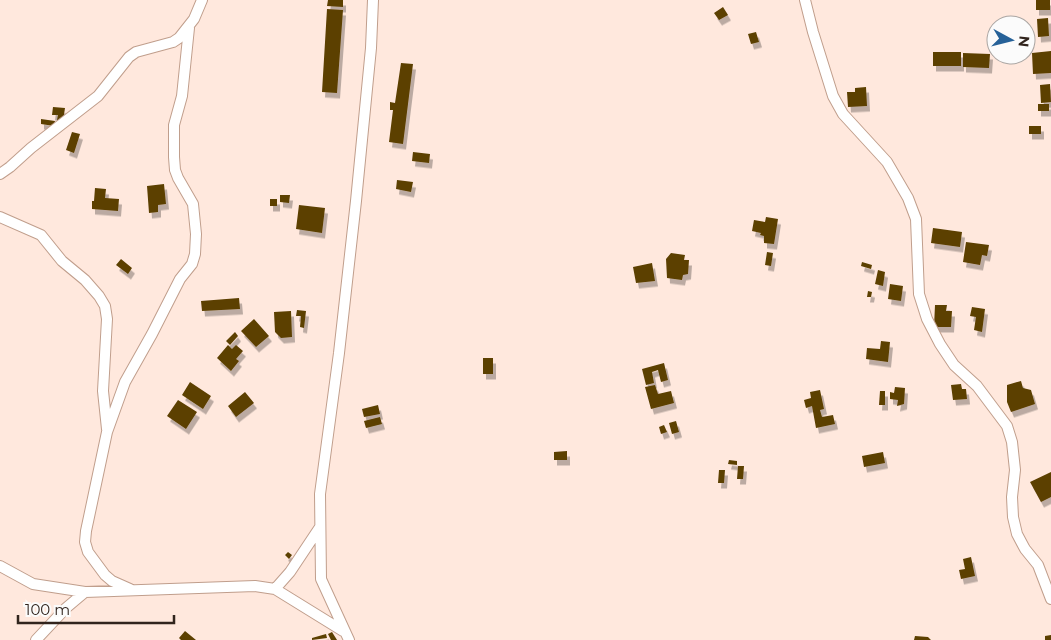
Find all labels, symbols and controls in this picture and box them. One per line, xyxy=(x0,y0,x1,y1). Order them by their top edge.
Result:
north arrow xyxy=(986,15,1036,65)
text: N xyxy=(1014,35,1034,48)
scale bar xyxy=(18,592,174,624)
text: 100 m xyxy=(25,600,70,619)

